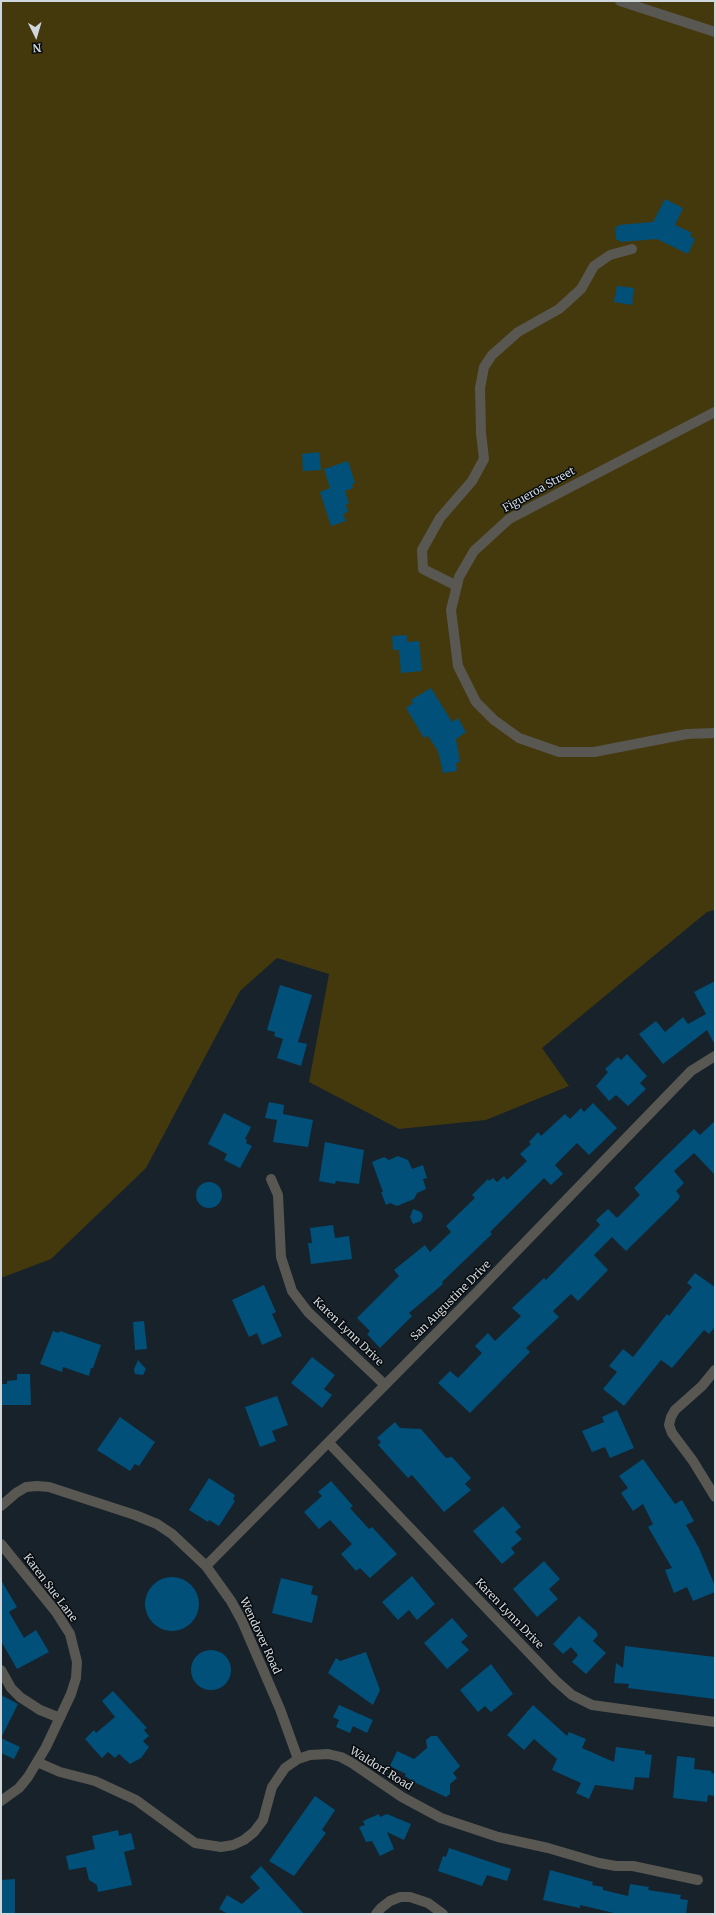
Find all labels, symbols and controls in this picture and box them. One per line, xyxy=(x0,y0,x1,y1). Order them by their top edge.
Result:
north arrow xyxy=(16,16,56,56)
text: N xyxy=(32,41,42,55)
street label: Figueroa Street xyxy=(501,465,577,515)
street label: San Augustine Drive xyxy=(408,1258,494,1344)
street label: Karen Lynn Drive xyxy=(310,1295,386,1369)
street label: Karen Sue Lane xyxy=(20,1551,80,1625)
street label: Karen Lynn Drive xyxy=(472,1576,546,1652)
street label: Wendover Road xyxy=(237,1596,283,1676)
street label: Waldorf Road xyxy=(347,1744,415,1794)

